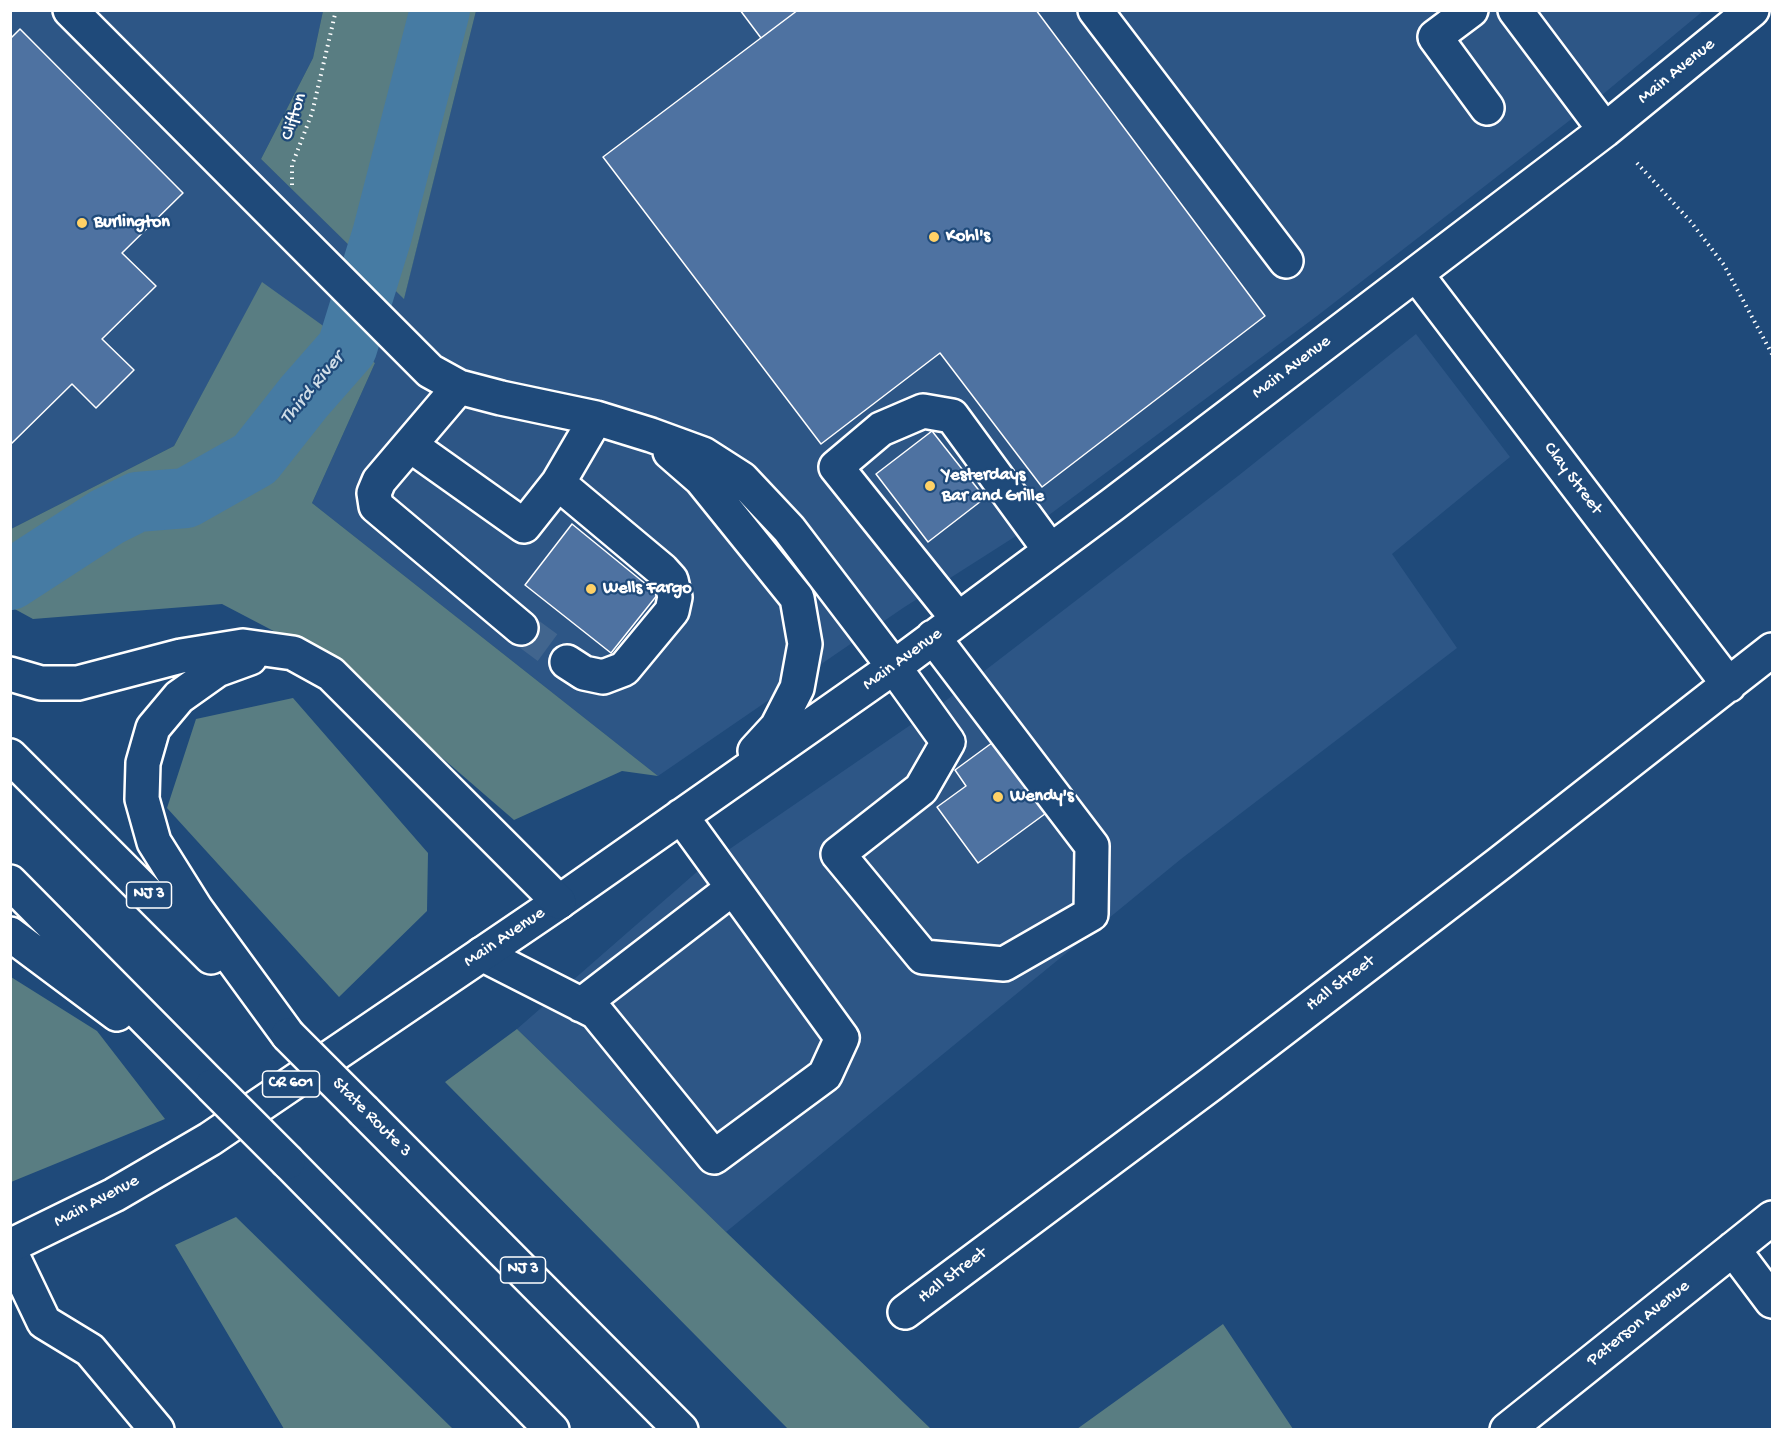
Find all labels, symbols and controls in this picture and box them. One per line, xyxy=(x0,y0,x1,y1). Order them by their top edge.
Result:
street label: Main Avenue xyxy=(1634,34,1720,110)
street label: Clifton xyxy=(277,91,313,143)
place label: Burlington xyxy=(94,212,170,234)
marker: Burlington xyxy=(75,216,89,230)
place label: Kohl's xyxy=(946,226,990,248)
marker: Kohl's xyxy=(927,230,941,244)
street label: Main Avenue xyxy=(1248,331,1336,405)
water label: Third River xyxy=(276,348,350,430)
street label: Clay Street xyxy=(1538,439,1606,519)
place label: Yesterdays Bar and Grille xyxy=(942,465,1044,508)
marker: Yesterdays Bar and Grille xyxy=(923,479,937,493)
place label: Wells Fargo xyxy=(603,578,692,600)
marker: Wells Fargo xyxy=(584,582,598,596)
street label: Main Avenue xyxy=(859,624,947,696)
place label: Wendy's xyxy=(1010,786,1074,808)
marker: Wendy's xyxy=(991,790,1005,804)
road number: NJ 3 xyxy=(126,882,172,908)
street label: Main Avenue xyxy=(460,903,550,973)
street label: Hall Street xyxy=(1302,951,1380,1017)
road number: CR 601 xyxy=(262,1071,320,1097)
street label: State Route 3 xyxy=(327,1074,415,1162)
street label: Main Avenue xyxy=(51,1171,143,1233)
street label: Hall Street xyxy=(914,1243,992,1309)
road number: NJ 3 xyxy=(500,1257,546,1283)
street label: Paterson Avenue xyxy=(1583,1276,1695,1372)

